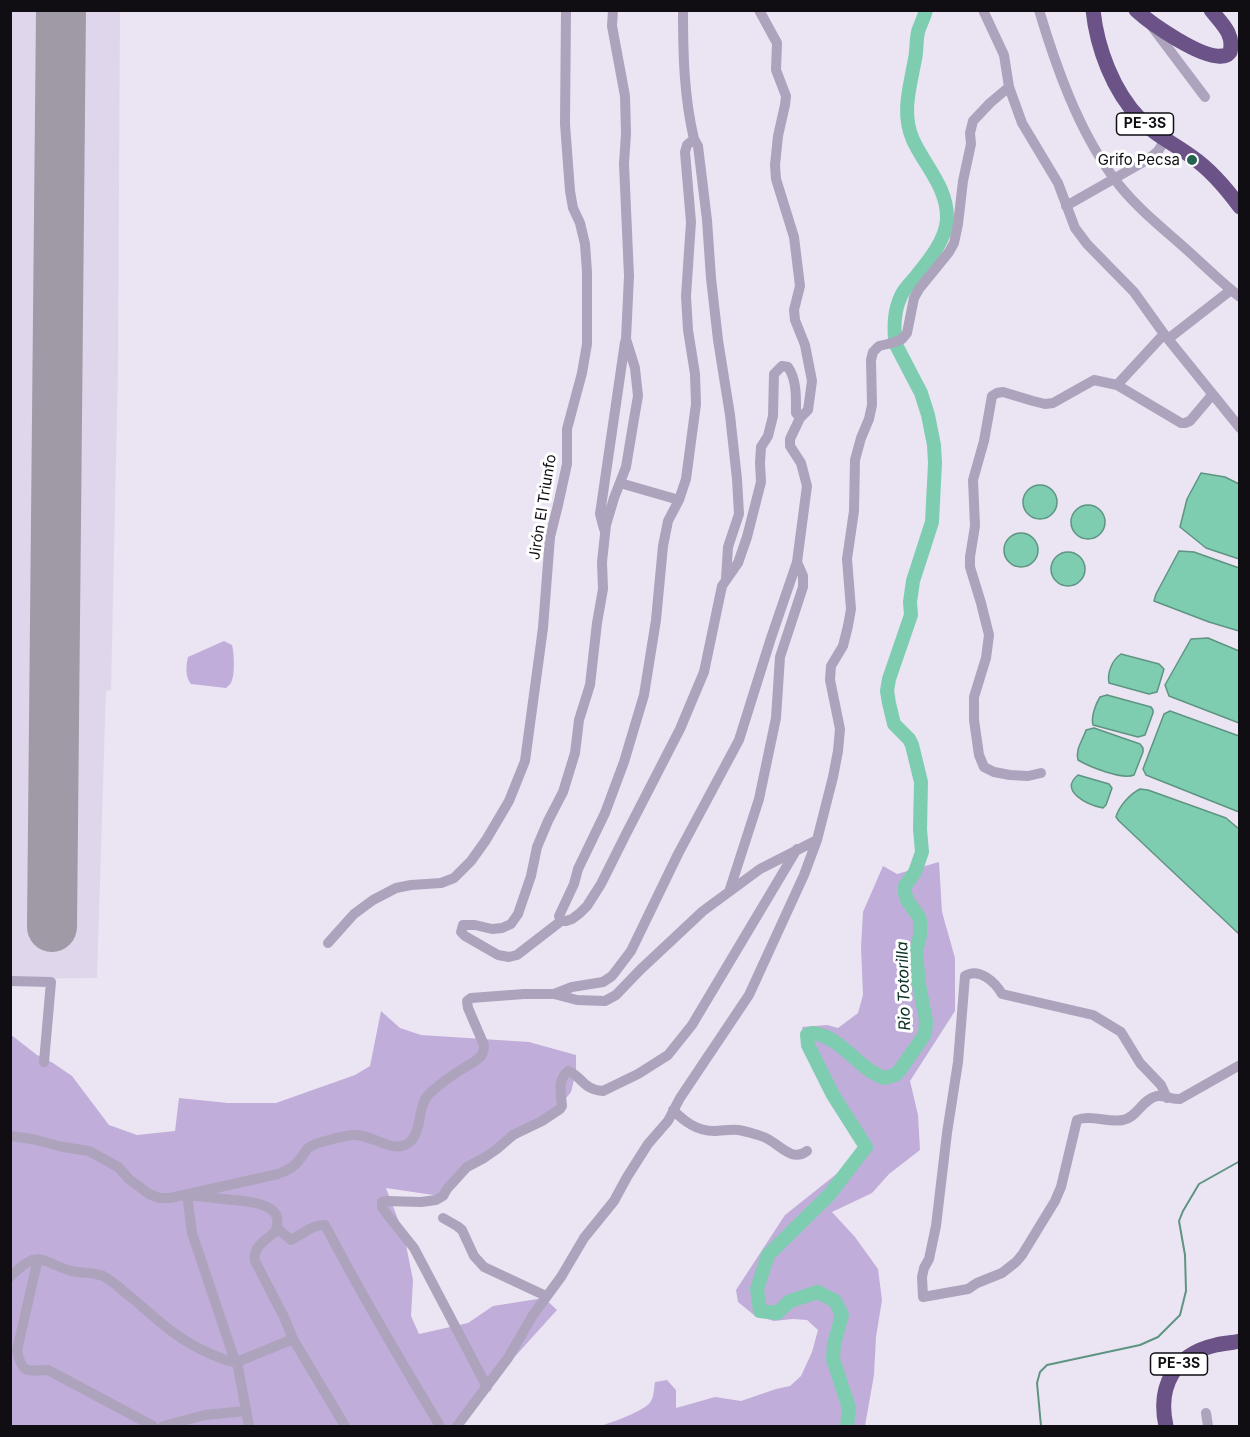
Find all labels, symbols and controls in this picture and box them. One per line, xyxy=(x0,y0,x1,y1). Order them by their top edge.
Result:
road number: PE-3S xyxy=(1116,113,1174,135)
place label: Grifo Pecsa xyxy=(1098,151,1180,169)
marker: Grifo Pecsa xyxy=(1185,153,1199,167)
street label: Jirón El Triunfo xyxy=(526,453,560,561)
water label: Rio Totorilla xyxy=(893,941,915,1031)
road number: PE-3S xyxy=(1150,1353,1208,1375)

